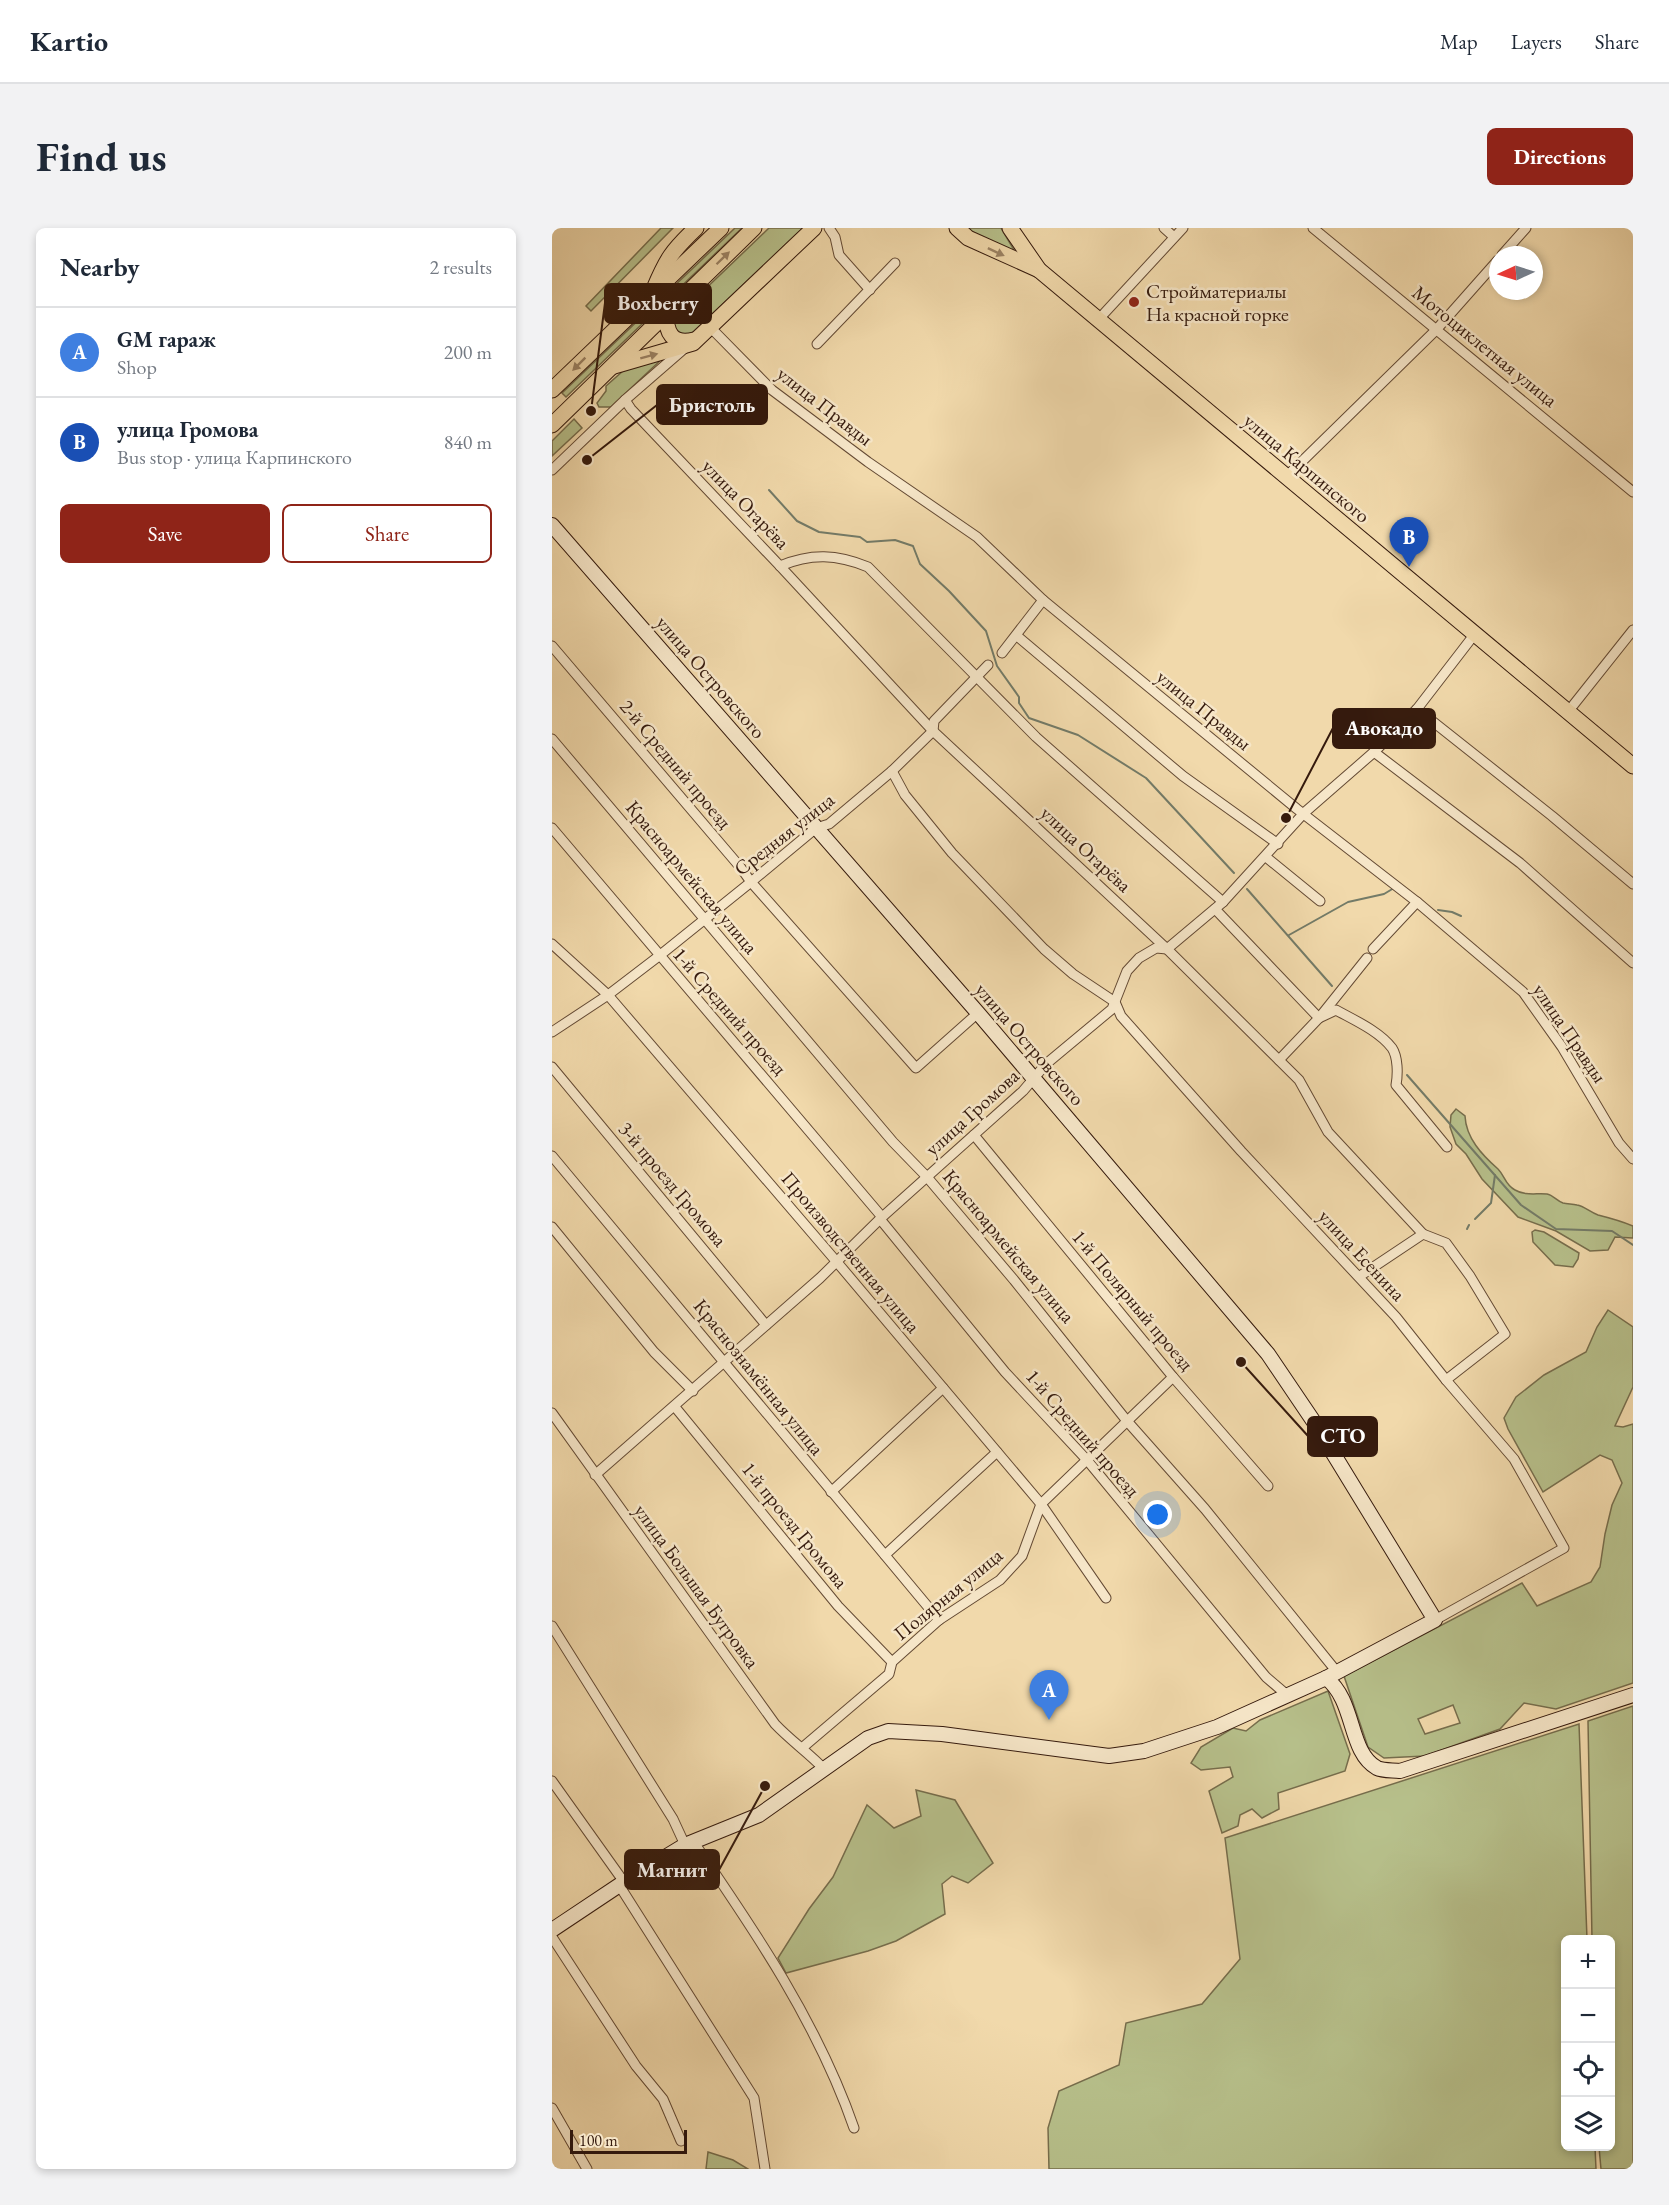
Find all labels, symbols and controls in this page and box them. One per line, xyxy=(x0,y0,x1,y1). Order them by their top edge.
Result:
text: Kartio xyxy=(30,23,108,59)
text: Map xyxy=(1440,28,1478,55)
text: Layers xyxy=(1511,28,1562,55)
text: Share xyxy=(1595,28,1639,55)
button: Directions xyxy=(1487,128,1633,185)
text: Find us xyxy=(36,129,167,184)
north arrow xyxy=(1489,246,1543,300)
one-way arrow xyxy=(988,247,1005,256)
text: Nearby xyxy=(60,250,140,284)
one-way arrow xyxy=(715,251,730,265)
text: 2 results xyxy=(429,254,492,280)
place label: Стройматериалы На красной горке xyxy=(1146,278,1289,327)
street label: Мотоциклетная улица xyxy=(1407,279,1563,413)
callout: Boxberry xyxy=(605,284,711,323)
text: Boxberry xyxy=(617,289,700,316)
marker: Стройматериалы На красной горке xyxy=(1127,295,1141,309)
text: GM гараж xyxy=(117,325,216,354)
text: A xyxy=(72,339,87,365)
text: 200 m xyxy=(444,339,492,365)
one-way arrow xyxy=(640,350,658,360)
text: Shop xyxy=(117,354,157,380)
one-way arrow xyxy=(572,356,586,371)
street label: улица Правды xyxy=(772,360,878,452)
callout: Бристоль xyxy=(657,385,767,424)
text: Бристоль xyxy=(669,391,755,418)
street label: улица Карпинского xyxy=(1238,408,1376,529)
text: улица Громова xyxy=(117,415,259,444)
text: B xyxy=(73,429,86,455)
text: 840 m xyxy=(444,429,492,455)
text: Bus stop · улица Карпинского xyxy=(117,444,352,470)
street label: улица Огарёва xyxy=(696,453,796,555)
button: Save xyxy=(60,504,270,563)
button: Share xyxy=(282,504,492,563)
pin: B xyxy=(1390,518,1428,567)
street label: улица Островского xyxy=(650,610,772,744)
street label: улица Правды xyxy=(1151,664,1257,756)
street label: 2-й Средний проезд xyxy=(614,694,738,834)
callout: Авокадо xyxy=(1333,709,1435,748)
text: Авокадо xyxy=(1344,714,1423,741)
street label: Средняя улица xyxy=(729,787,839,881)
street label: Красноармейская улица xyxy=(620,795,764,959)
street label: улица Огарёва xyxy=(1035,800,1137,898)
street label: 1-й Средний проезд xyxy=(667,942,793,1080)
street label: улица Островского xyxy=(969,977,1091,1111)
street label: улица Правды xyxy=(1527,978,1613,1088)
street label: улица Громова xyxy=(919,1063,1025,1161)
street label: 3-й проезд Громова xyxy=(613,1116,733,1252)
street label: Красноармейская улица xyxy=(937,1164,1081,1328)
street label: Производственная улица xyxy=(776,1166,926,1338)
street label: улица Есенина xyxy=(1313,1204,1411,1306)
street label: 1-й Полярный проезд xyxy=(1066,1224,1200,1376)
street label: Краснознамённая улица xyxy=(688,1293,830,1461)
street label: 1-й Средний проезд xyxy=(1020,1364,1146,1502)
callout: СТО xyxy=(1308,1417,1377,1456)
text: СТО xyxy=(1320,1422,1366,1449)
street label: 1-й проезд Громова xyxy=(736,1456,854,1594)
street label: улица Большая Бугровка xyxy=(628,1498,766,1674)
your location xyxy=(1143,1500,1172,1529)
street label: Полярная улица xyxy=(888,1542,1008,1646)
pin: A xyxy=(1030,1670,1068,1720)
callout: Магнит xyxy=(625,1850,719,1889)
text: Магнит xyxy=(637,1856,708,1883)
map controls xyxy=(1561,1935,1615,2151)
button: + xyxy=(1561,1935,1615,1989)
button: − xyxy=(1561,1989,1615,2043)
button: locate xyxy=(1561,2043,1615,2097)
button: layers xyxy=(1561,2097,1615,2151)
scale bar xyxy=(570,2127,687,2154)
text: 100 m xyxy=(579,2130,618,2151)

